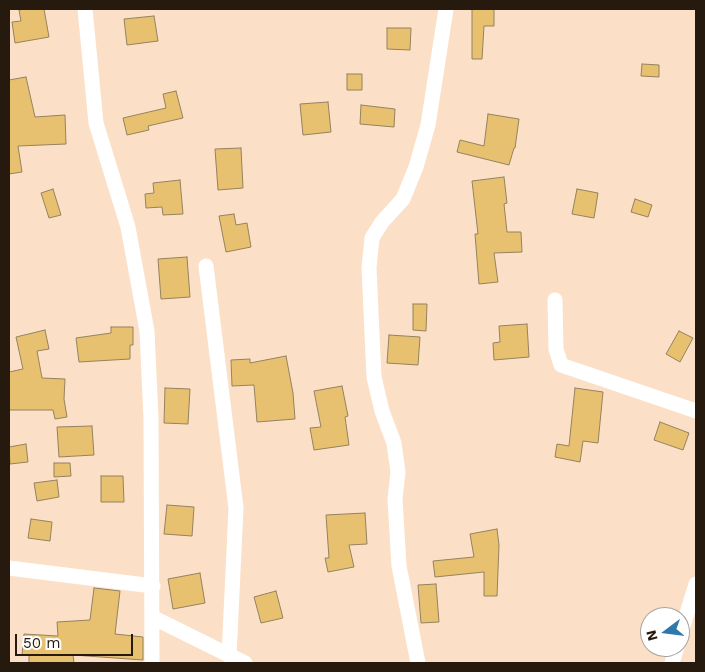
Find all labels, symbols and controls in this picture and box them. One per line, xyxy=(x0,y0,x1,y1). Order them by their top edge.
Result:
north arrow xyxy=(640,607,690,657)
scale bar xyxy=(18,624,135,656)
text: N xyxy=(642,629,661,643)
text: 50 m xyxy=(23,634,60,652)

